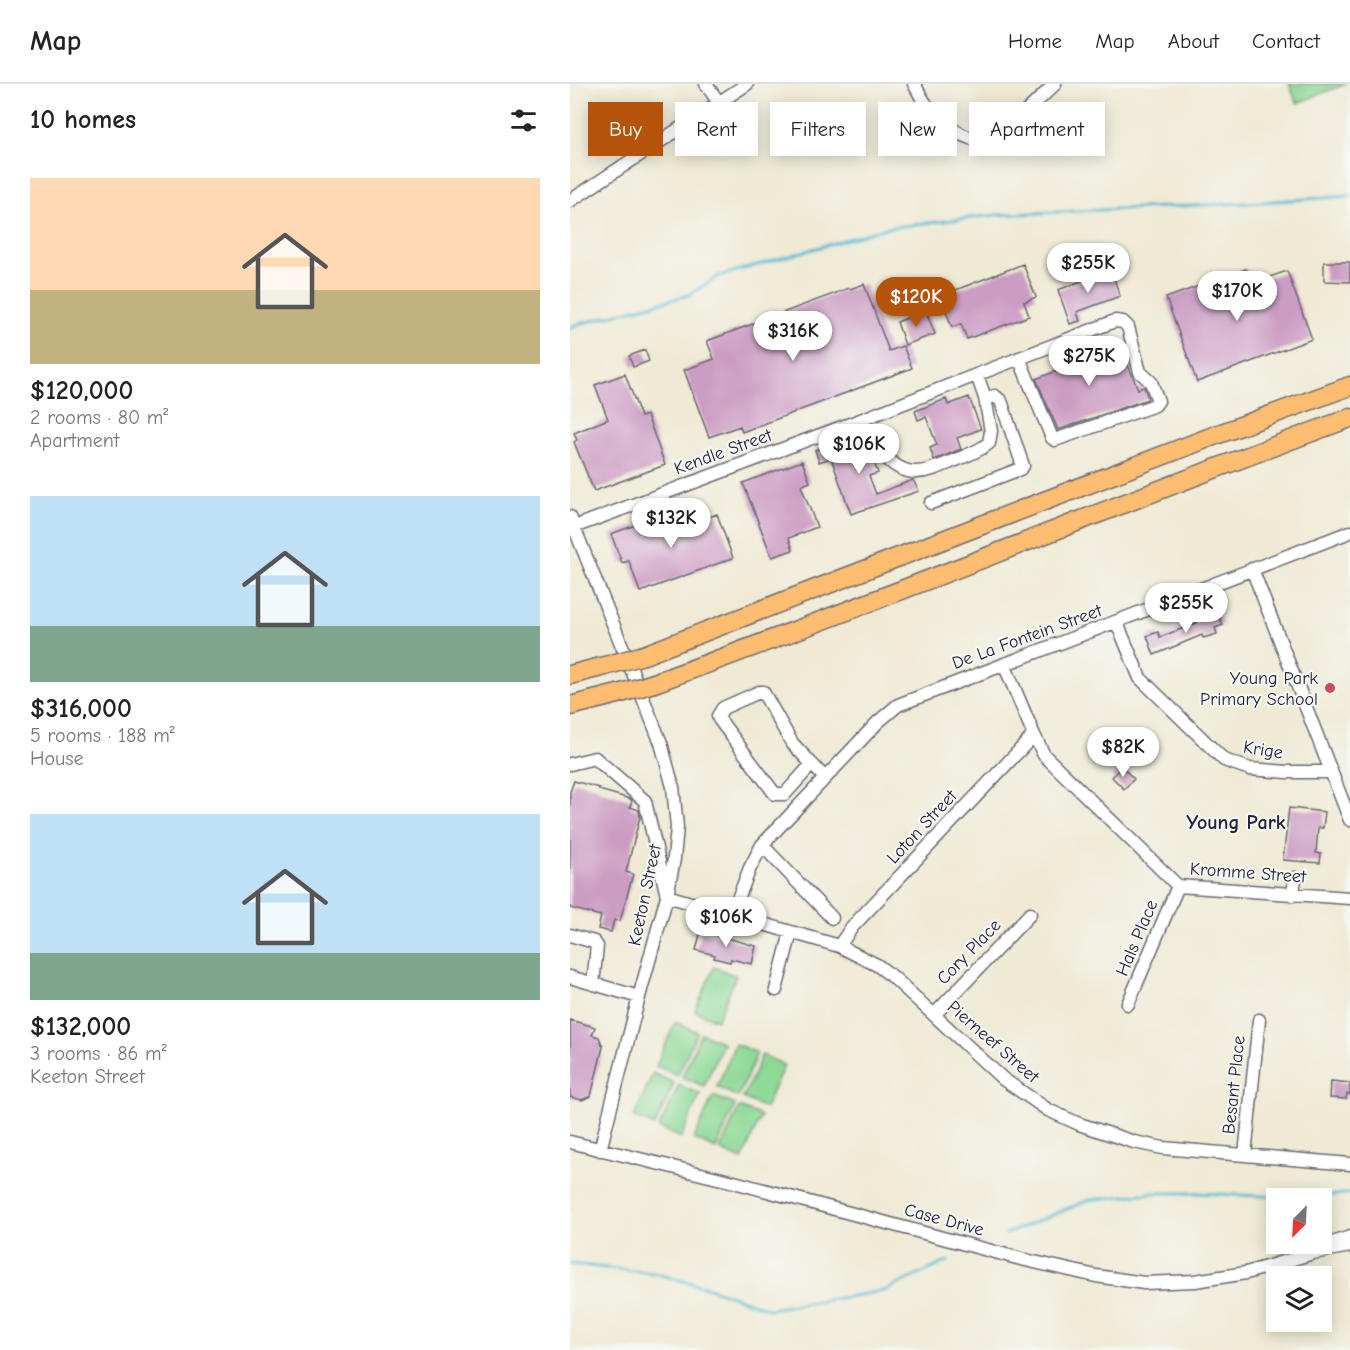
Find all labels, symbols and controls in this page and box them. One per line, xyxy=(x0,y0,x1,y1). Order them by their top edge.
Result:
text: Map xyxy=(30,25,81,57)
text: Home xyxy=(1008,29,1062,53)
text: Map xyxy=(1095,29,1135,53)
text: About xyxy=(1168,29,1219,53)
text: Contact xyxy=(1252,29,1320,53)
chip: Buy xyxy=(588,102,663,156)
chip: Rent xyxy=(675,102,758,156)
chip: Filters xyxy=(770,102,866,156)
chip: New xyxy=(878,102,957,156)
chip: Apartment xyxy=(969,102,1105,156)
icon: filters xyxy=(507,104,540,137)
text: 10 homes xyxy=(30,105,136,135)
icon: home xyxy=(231,217,339,325)
pin: $255K xyxy=(1046,243,1130,294)
text: $255K xyxy=(1061,251,1115,274)
pin: $170K xyxy=(1195,271,1279,322)
pin: $120K xyxy=(874,277,958,328)
text: $170K xyxy=(1211,279,1263,302)
text: $120K xyxy=(890,285,942,308)
pin: $316K xyxy=(751,311,835,362)
text: $316K xyxy=(767,319,819,342)
pin: $275K xyxy=(1047,336,1131,387)
text: $275K xyxy=(1063,344,1115,367)
text: $120,000 xyxy=(30,376,133,406)
text: 2 rooms · 80 m² xyxy=(30,406,168,429)
street label: Kendle Street xyxy=(671,424,776,479)
pin: $106K xyxy=(817,424,901,475)
text: Apartment xyxy=(30,429,120,452)
text: $106K xyxy=(832,432,886,455)
pin: $132K xyxy=(629,498,713,549)
text: $132K xyxy=(646,506,696,529)
icon: home xyxy=(231,535,339,643)
pin: $255K xyxy=(1144,583,1228,634)
text: $255K xyxy=(1159,591,1213,614)
street label: De La Fontein Street xyxy=(949,600,1106,674)
place label: Young Park Primary School xyxy=(1200,668,1318,710)
marker: Young Park Primary School xyxy=(1323,681,1337,695)
text: $316,000 xyxy=(30,694,132,724)
text: 5 rooms · 188 m² xyxy=(30,724,175,747)
pin: $82K xyxy=(1087,727,1159,778)
text: $82K xyxy=(1101,735,1145,758)
street label: Krige xyxy=(1242,737,1284,763)
text: House xyxy=(30,747,84,770)
street label: Loton Street xyxy=(883,785,962,868)
district label: Young Park xyxy=(1186,811,1286,834)
street label: Keeton Street xyxy=(624,841,666,948)
icon: home xyxy=(231,853,339,961)
street label: Kromme Street xyxy=(1189,858,1308,888)
pin: $106K xyxy=(684,897,768,948)
street label: Hals Place xyxy=(1112,897,1162,979)
text: $106K xyxy=(699,905,753,928)
street label: Cory Place xyxy=(933,915,1005,989)
street label: Pierneef Street xyxy=(943,997,1044,1088)
text: $132,000 xyxy=(30,1012,131,1042)
street label: Besant Place xyxy=(1218,1035,1250,1135)
text: 3 rooms · 86 m² xyxy=(30,1042,167,1065)
text: Keeton Street xyxy=(30,1065,145,1088)
north arrow xyxy=(1266,1188,1332,1254)
map controls xyxy=(1266,1188,1332,1332)
street label: Case Drive xyxy=(902,1199,986,1241)
button: layers xyxy=(1266,1266,1332,1332)

